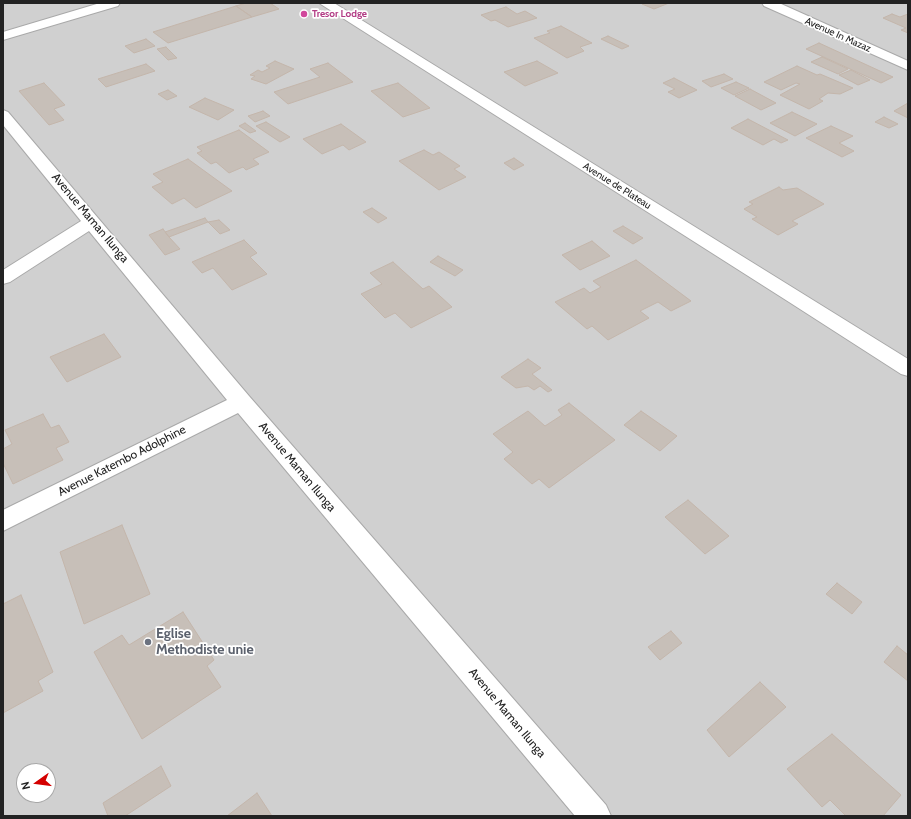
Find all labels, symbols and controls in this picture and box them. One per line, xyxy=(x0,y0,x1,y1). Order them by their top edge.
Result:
place label: Tresor Lodge xyxy=(312,8,367,20)
marker: Tresor Lodge xyxy=(299,9,309,19)
street label: Avenue In Mazaz xyxy=(803,15,873,55)
street label: Avenue de Plateau xyxy=(581,160,653,212)
street label: Avenue Maman Ilunga xyxy=(48,170,132,266)
street label: Avenue Maman Ilunga xyxy=(255,419,339,515)
street label: Avenue Katembo Adolphine xyxy=(56,422,188,500)
place label: Eglise Methodiste unie xyxy=(156,626,254,658)
marker: Eglise Methodiste unie xyxy=(143,637,153,647)
street label: Avenue Maman Ilunga xyxy=(465,665,549,761)
north arrow xyxy=(16,763,56,803)
text: N xyxy=(18,780,33,791)

